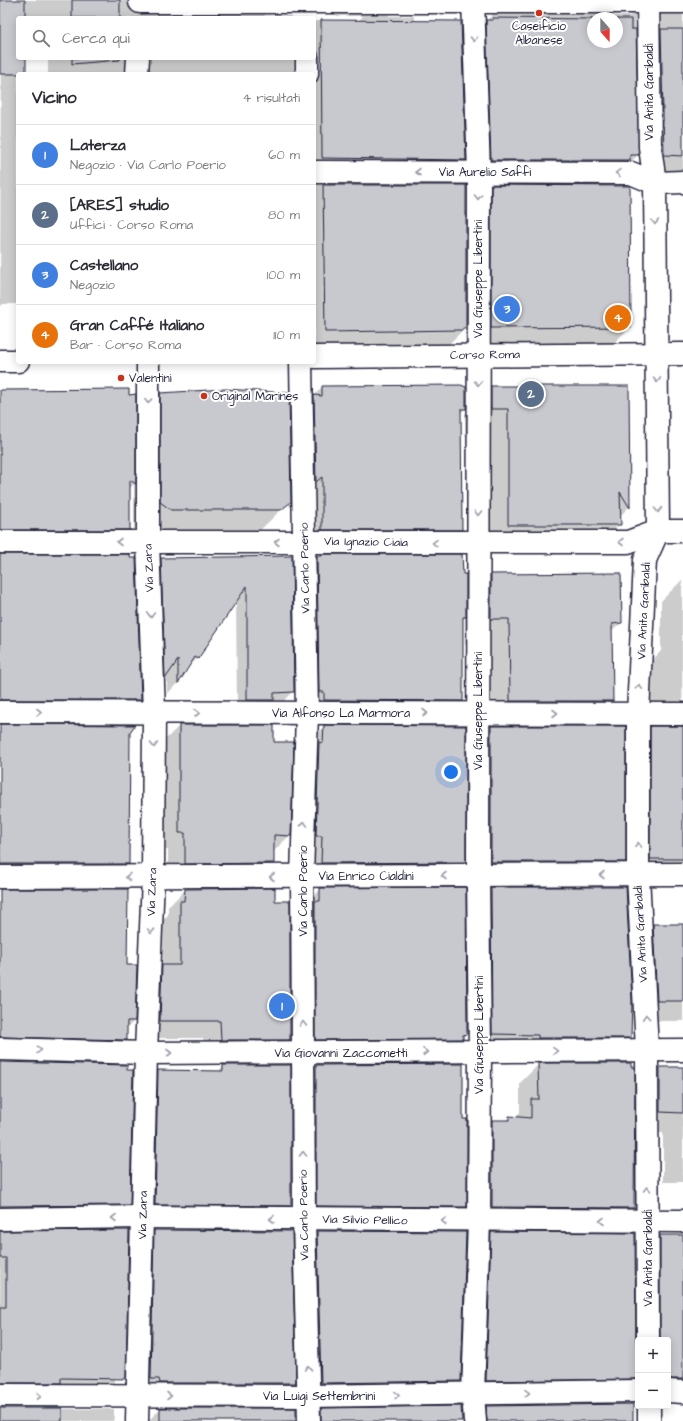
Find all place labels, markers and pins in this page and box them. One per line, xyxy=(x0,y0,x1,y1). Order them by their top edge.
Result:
marker: Caseificio Albanese xyxy=(534,8,544,18)
place label: Caseificio Albanese xyxy=(512,18,566,49)
pin: 3 xyxy=(494,294,520,324)
pin: 4 xyxy=(605,303,631,333)
place label: Valentini xyxy=(129,370,172,387)
marker: Valentini xyxy=(116,373,126,383)
pin: 2 xyxy=(518,379,544,409)
place label: Original Marines xyxy=(212,388,298,406)
marker: Original Marines xyxy=(199,391,209,401)
pin: 1 xyxy=(269,991,295,1021)

